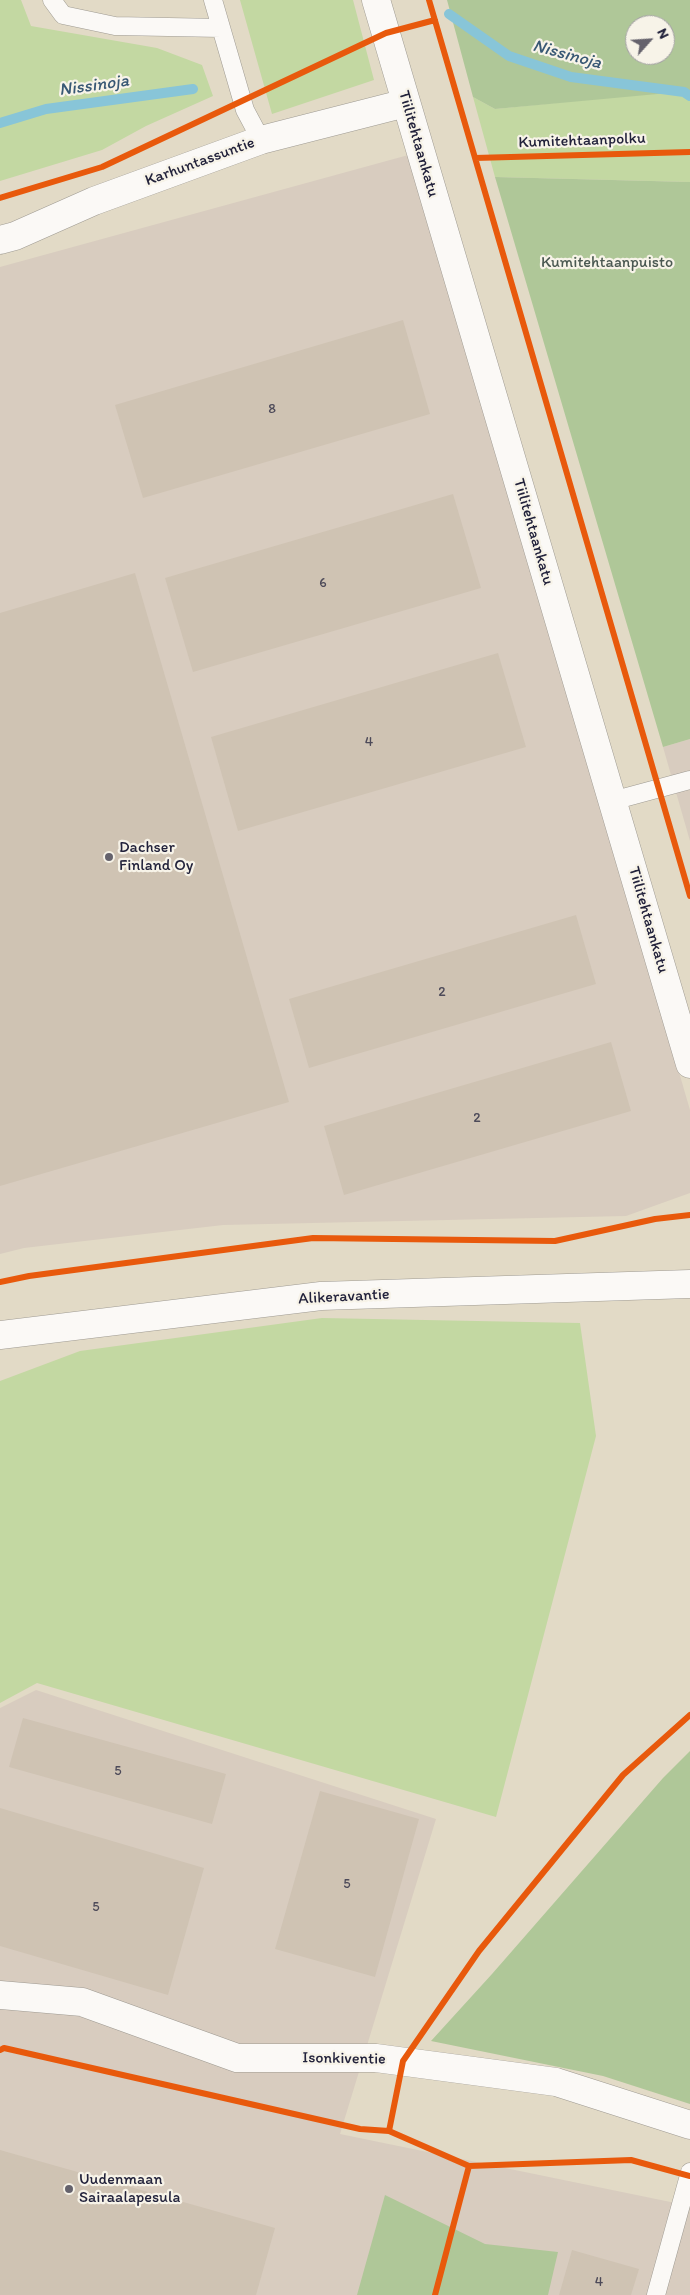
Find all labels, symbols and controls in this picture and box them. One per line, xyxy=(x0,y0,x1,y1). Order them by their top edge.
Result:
north arrow xyxy=(625,15,675,65)
text: N xyxy=(653,26,673,42)
water label: Nissinoja xyxy=(530,35,604,75)
water label: Nissinoja xyxy=(58,70,130,102)
street label: Tiilitehtaankatu xyxy=(394,89,442,199)
street label: Kumitehtaanpolku xyxy=(518,129,646,153)
street label: Karhuntassuntie xyxy=(143,133,257,191)
park label: Kumitehtaanpuisto xyxy=(541,253,673,273)
house number: 8 xyxy=(268,401,276,417)
street label: Tiilitehtaankatu xyxy=(509,477,557,587)
house number: 6 xyxy=(319,575,327,591)
house number: 4 xyxy=(365,734,373,750)
place label: Dachser Finland Oy xyxy=(119,838,193,876)
marker: Dachser Finland Oy xyxy=(103,851,115,863)
street label: Tiilitehtaankatu xyxy=(624,865,672,975)
house number: 2 xyxy=(438,984,446,1000)
house number: 2 xyxy=(473,1110,481,1126)
street label: Alikeravantie xyxy=(298,1285,390,1309)
house number: 5 xyxy=(114,1763,122,1779)
house number: 5 xyxy=(343,1876,351,1892)
house number: 5 xyxy=(92,1899,100,1915)
street label: Isonkiventie xyxy=(302,2049,386,2069)
place label: Uudenmaan Sairaalapesula xyxy=(79,2170,180,2208)
marker: Uudenmaan Sairaalapesula xyxy=(63,2183,75,2195)
house number: 4 xyxy=(595,2274,603,2290)

